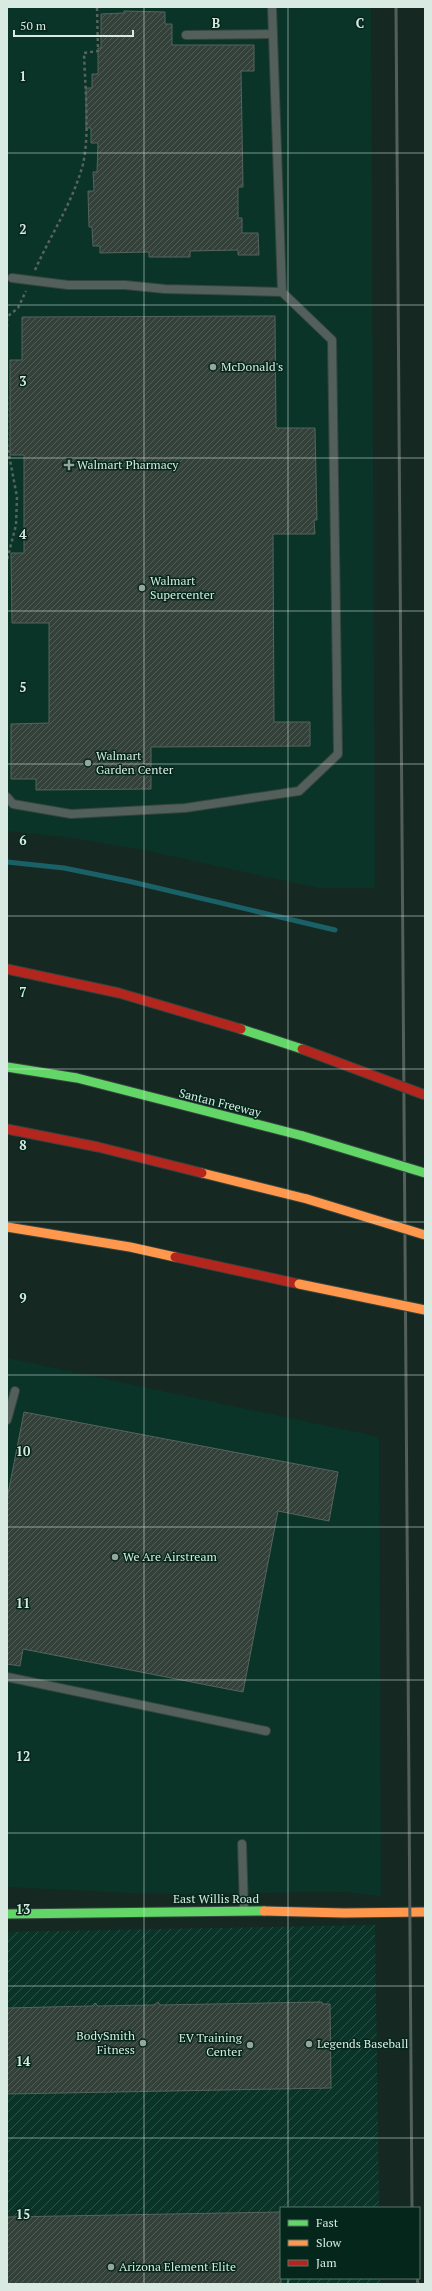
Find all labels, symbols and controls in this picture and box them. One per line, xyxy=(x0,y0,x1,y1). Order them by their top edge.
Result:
scale bar xyxy=(14,12,133,38)
text: B xyxy=(212,14,220,32)
text: C xyxy=(356,14,364,32)
text: 50 m xyxy=(20,18,47,33)
text: 1 xyxy=(19,67,27,85)
text: 2 xyxy=(19,220,27,238)
place label: McDonald's xyxy=(221,359,283,374)
marker: McDonald's xyxy=(208,362,218,372)
text: 3 xyxy=(19,372,27,390)
place label: Walmart Pharmacy xyxy=(77,457,179,472)
marker: Walmart Pharmacy xyxy=(64,460,74,470)
text: 4 xyxy=(19,525,27,543)
place label: Walmart Supercenter xyxy=(150,573,215,602)
marker: Walmart Supercenter xyxy=(137,583,147,593)
text: 5 xyxy=(19,678,27,696)
place label: Walmart Garden Center xyxy=(96,748,174,777)
marker: Walmart Garden Center xyxy=(83,758,93,768)
text: 6 xyxy=(19,831,27,849)
text: 7 xyxy=(19,983,27,1001)
street label: Santan Freeway xyxy=(177,1085,264,1120)
text: 8 xyxy=(19,1136,27,1154)
text: 9 xyxy=(19,1289,27,1307)
text: 10 xyxy=(16,1442,31,1460)
place label: We Are Airstream xyxy=(123,1549,217,1564)
marker: We Are Airstream xyxy=(110,1552,120,1562)
text: 11 xyxy=(16,1594,30,1612)
text: 12 xyxy=(16,1747,30,1765)
street label: East Willis Road xyxy=(173,1891,259,1906)
text: 13 xyxy=(16,1900,30,1918)
place label: BodySmith Fitness xyxy=(76,2028,135,2057)
place label: EV Training Center xyxy=(179,2030,243,2059)
place label: Legends Baseball xyxy=(317,2036,409,2051)
marker: BodySmith Fitness xyxy=(138,2038,148,2048)
marker: Legends Baseball xyxy=(304,2039,314,2049)
marker: EV Training Center xyxy=(245,2040,255,2050)
text: 14 xyxy=(16,2052,31,2070)
text: 15 xyxy=(16,2205,30,2223)
legend xyxy=(280,2207,420,2279)
text: Fast xyxy=(316,2215,339,2230)
text: Slow xyxy=(316,2235,342,2250)
text: Jam xyxy=(316,2255,337,2270)
place label: Arizona Element Elite xyxy=(119,2259,236,2274)
marker: Arizona Element Elite xyxy=(106,2262,116,2272)

